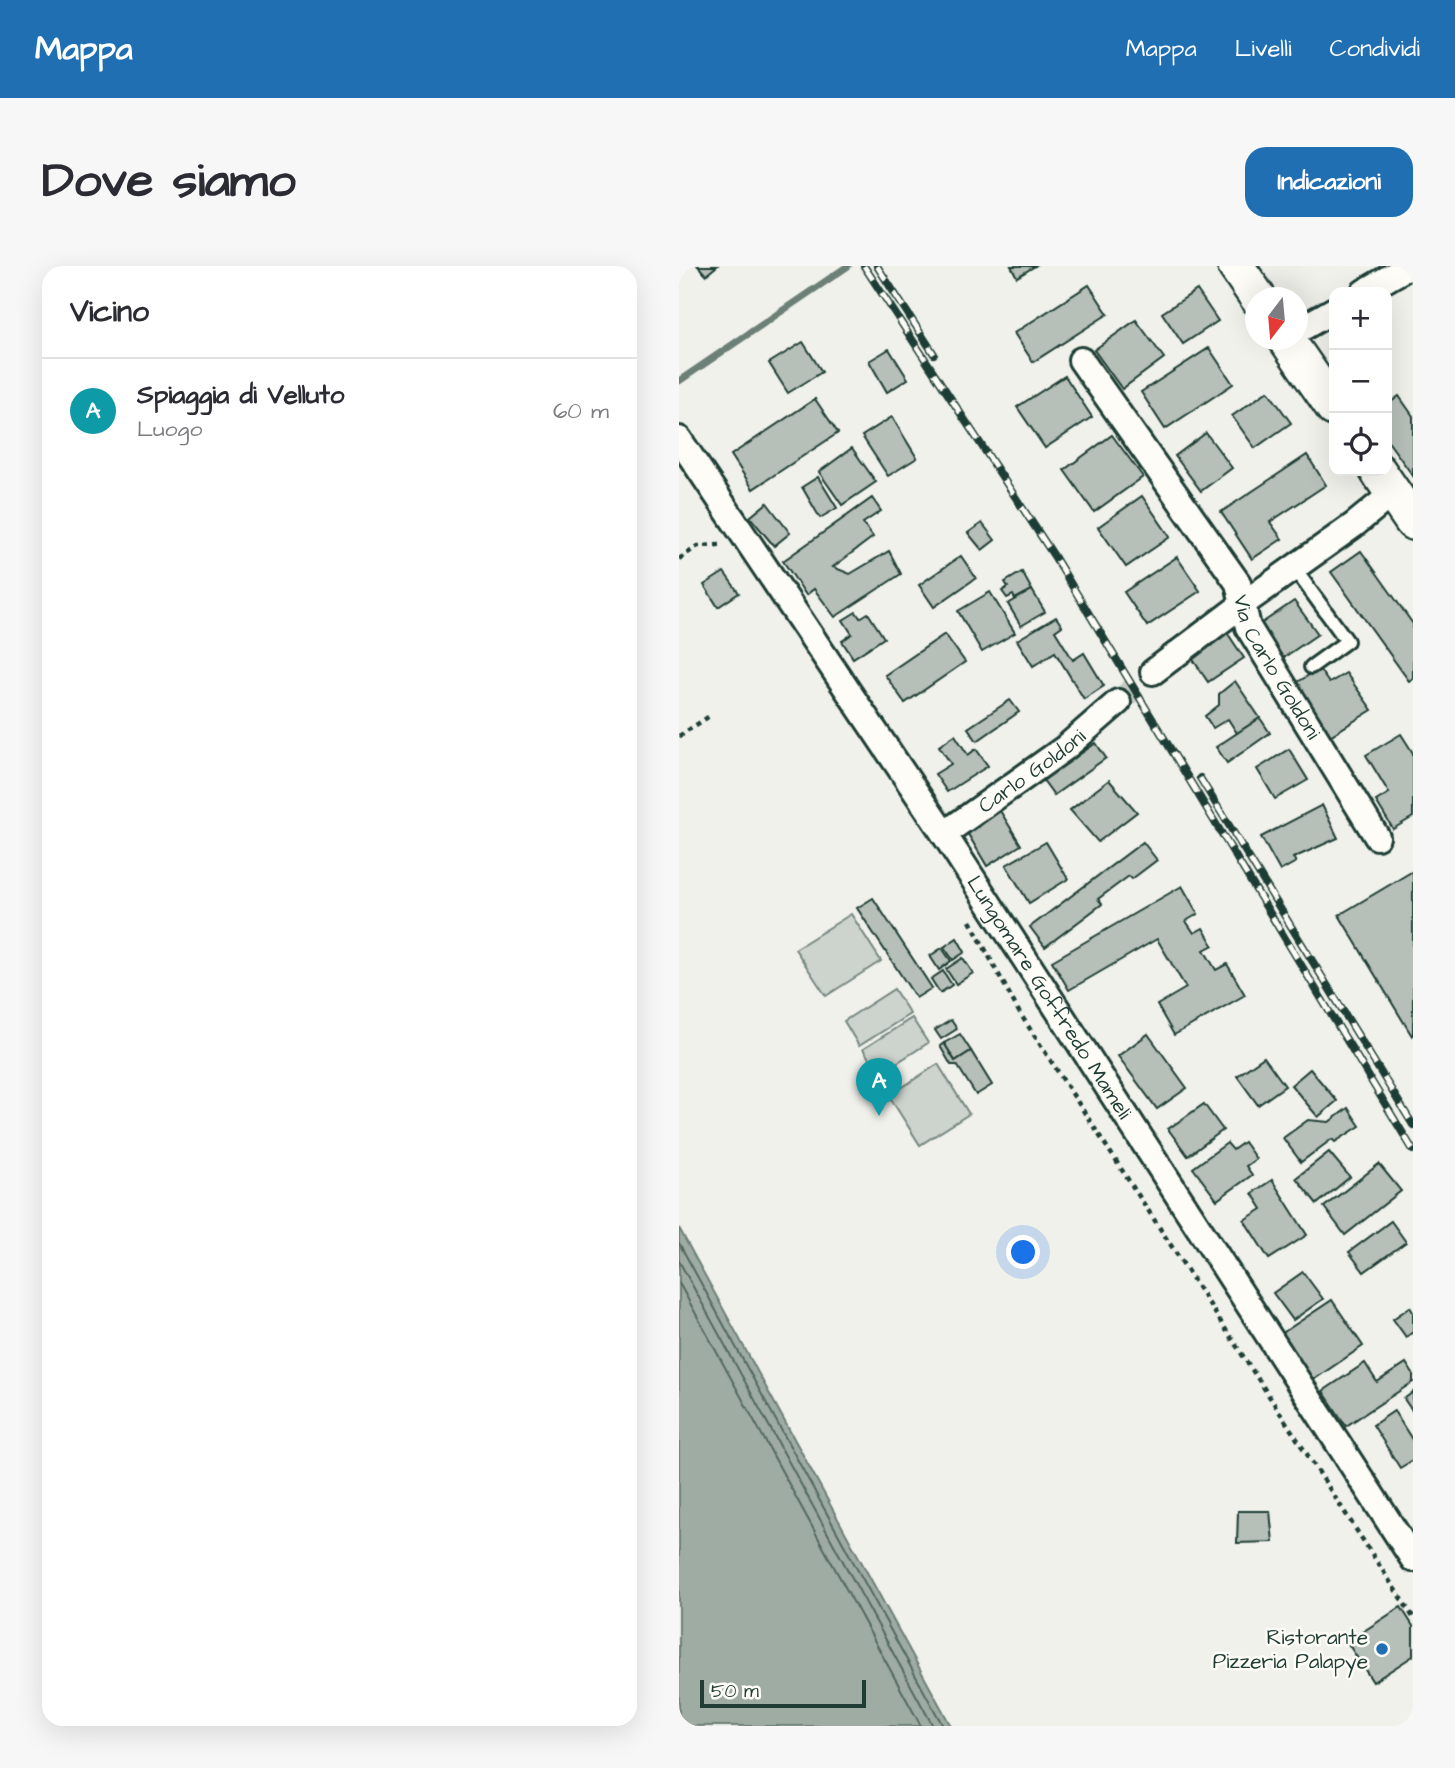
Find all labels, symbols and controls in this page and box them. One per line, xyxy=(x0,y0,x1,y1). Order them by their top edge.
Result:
text: Mappa xyxy=(35,26,133,72)
text: Mappa xyxy=(1126,32,1197,66)
text: Livelli xyxy=(1235,32,1292,66)
text: Condividi xyxy=(1330,32,1420,66)
button: Indicazioni xyxy=(1245,147,1413,217)
text: Dove siamo xyxy=(42,148,296,216)
north arrow xyxy=(1245,287,1308,350)
map controls xyxy=(1329,287,1392,476)
button: + xyxy=(1329,287,1392,350)
text: Vicino xyxy=(70,291,149,333)
button: − xyxy=(1329,350,1392,413)
text: Spiaggia di Velluto xyxy=(137,377,344,413)
text: A xyxy=(86,395,100,427)
text: 60 m xyxy=(553,395,609,427)
text: Luogo xyxy=(137,413,202,445)
button: locate xyxy=(1329,413,1392,476)
street label: Via Carlo Goldoni xyxy=(1226,592,1328,745)
street label: Carlo Goldoni xyxy=(972,722,1092,820)
street label: Lungomare Goffredo Mameli xyxy=(960,870,1139,1125)
pin: A xyxy=(856,1058,902,1116)
your location xyxy=(1006,1235,1040,1269)
place label: Ristorante Pizzeria Palapye xyxy=(1213,1623,1368,1678)
marker: Ristorante Pizzeria Palapye xyxy=(1374,1641,1390,1657)
scale bar xyxy=(700,1677,866,1709)
text: 50 m xyxy=(711,1678,759,1705)

